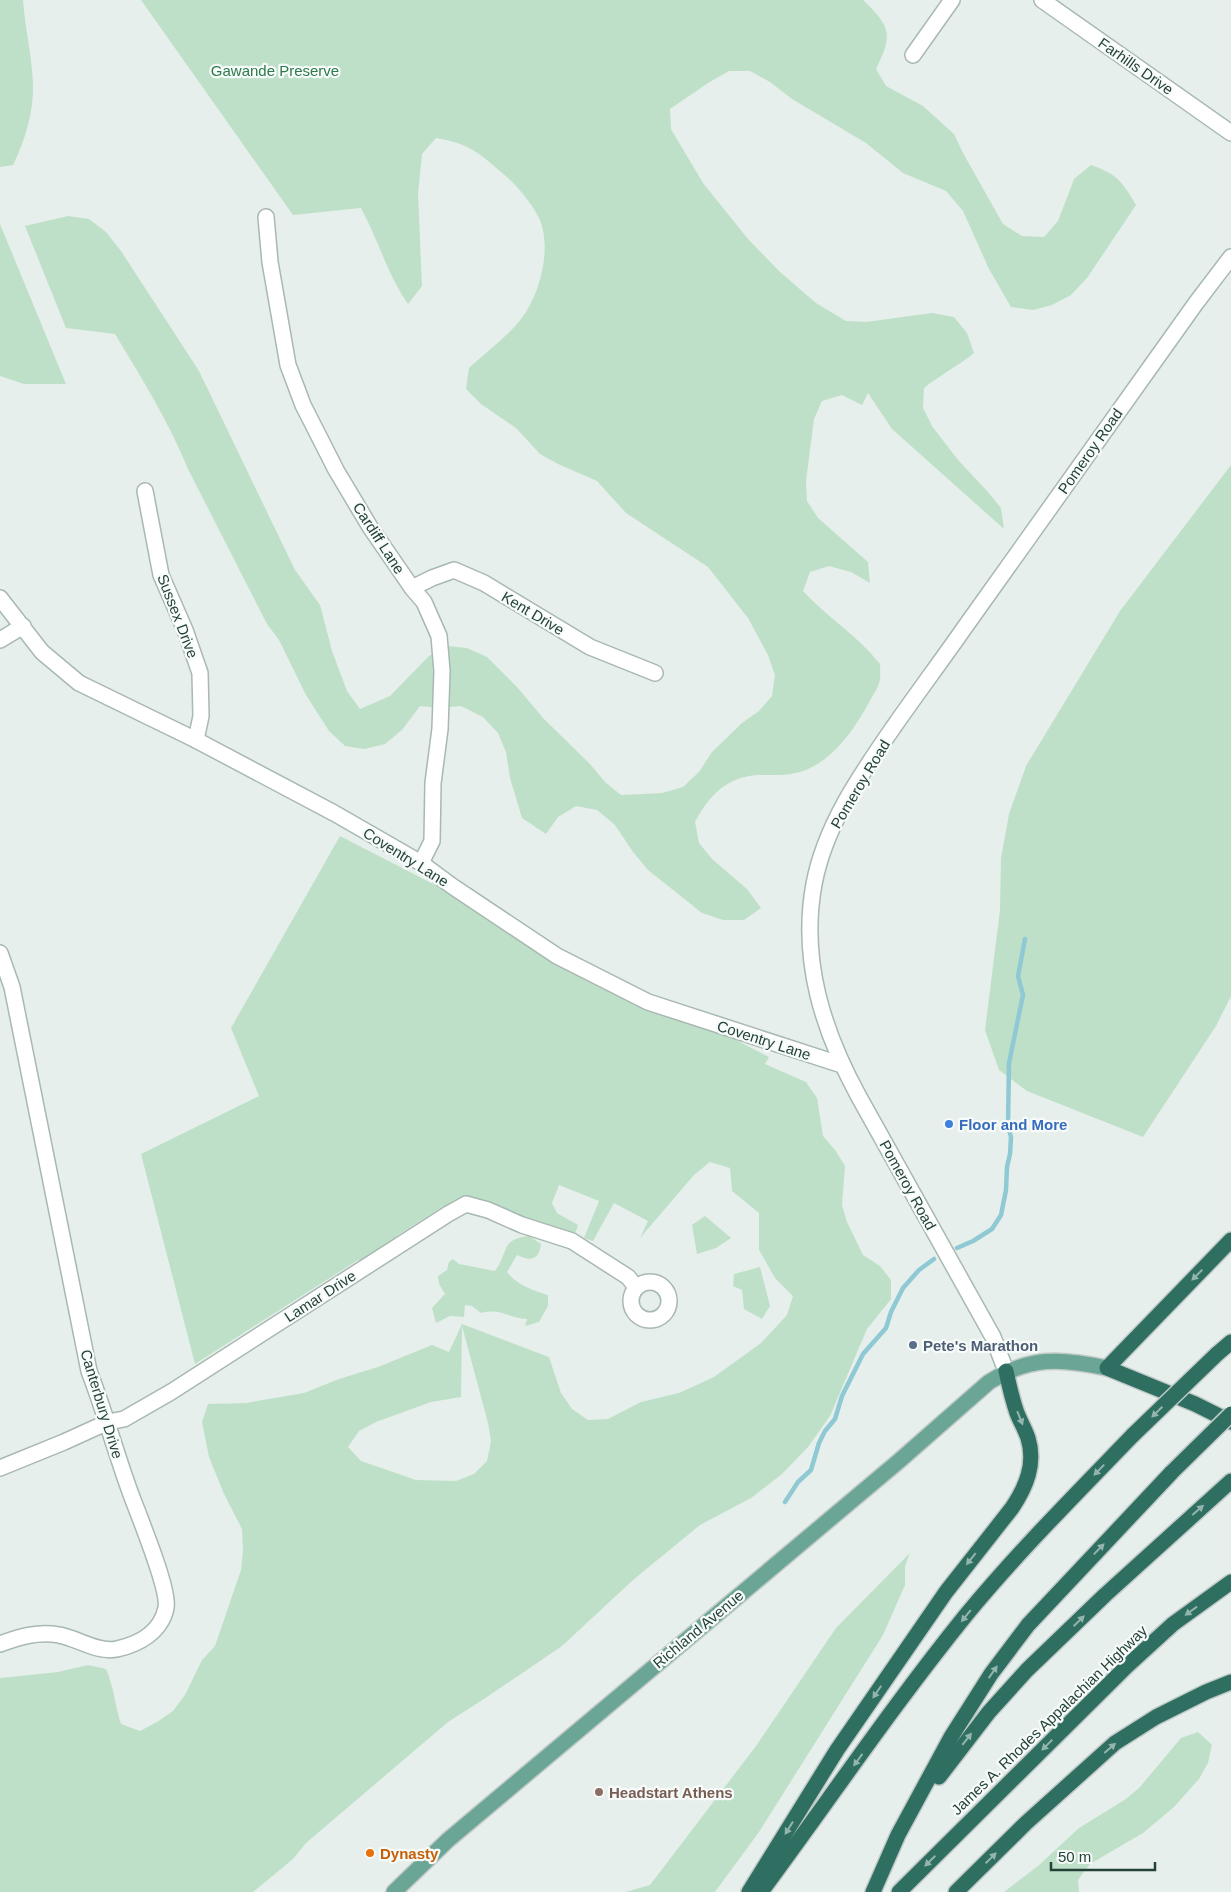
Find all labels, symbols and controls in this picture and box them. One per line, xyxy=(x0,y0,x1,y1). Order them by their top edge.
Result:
street label: Farhills Drive xyxy=(1095,34,1177,98)
park label: Gawande Preserve xyxy=(211,62,339,79)
street label: Pomeroy Road xyxy=(1054,405,1126,497)
street label: Cardiff Lane xyxy=(350,499,408,577)
street label: Sussex Drive xyxy=(154,572,202,660)
street label: Kent Drive xyxy=(499,588,567,638)
street label: Pomeroy Road xyxy=(827,737,893,831)
street label: Coventry Lane xyxy=(360,824,452,890)
street label: Coventry Lane xyxy=(715,1017,813,1063)
place label: Floor and More xyxy=(959,1116,1067,1133)
marker: Floor and More xyxy=(943,1118,955,1130)
street label: Pomeroy Road xyxy=(876,1137,940,1233)
street label: Lamar Drive xyxy=(281,1267,359,1325)
one-way arrow xyxy=(1191,1269,1203,1281)
place label: Pete's Marathon xyxy=(923,1337,1038,1354)
marker: Pete's Marathon xyxy=(907,1339,919,1351)
street label: Canterbury Drive xyxy=(77,1347,127,1461)
one-way arrow xyxy=(1151,1406,1163,1418)
one-way arrow xyxy=(1016,1410,1024,1425)
one-way arrow xyxy=(1093,1464,1105,1476)
one-way arrow xyxy=(1191,1504,1203,1516)
one-way arrow xyxy=(1093,1544,1105,1556)
one-way arrow xyxy=(966,1553,977,1566)
street label: Richland Avenue xyxy=(650,1586,746,1672)
one-way arrow xyxy=(1185,1606,1198,1616)
one-way arrow xyxy=(960,1609,971,1622)
one-way arrow xyxy=(1072,1615,1084,1627)
street label: James A. Rhodes Appalachian Highway xyxy=(948,1621,1151,1818)
one-way arrow xyxy=(988,1665,998,1679)
one-way arrow xyxy=(872,1685,882,1698)
one-way arrow xyxy=(962,1733,973,1746)
one-way arrow xyxy=(1041,1739,1053,1751)
one-way arrow xyxy=(1103,1742,1116,1753)
one-way arrow xyxy=(853,1753,863,1767)
place label: Headstart Athens xyxy=(609,1784,733,1801)
marker: Headstart Athens xyxy=(593,1786,605,1798)
one-way arrow xyxy=(784,1821,793,1834)
scale bar xyxy=(1051,1840,1155,1872)
place label: Dynasty xyxy=(380,1845,439,1862)
marker: Dynasty xyxy=(364,1847,376,1859)
text: 50 m xyxy=(1058,1848,1091,1865)
one-way arrow xyxy=(984,1852,996,1864)
one-way arrow xyxy=(924,1855,936,1867)

